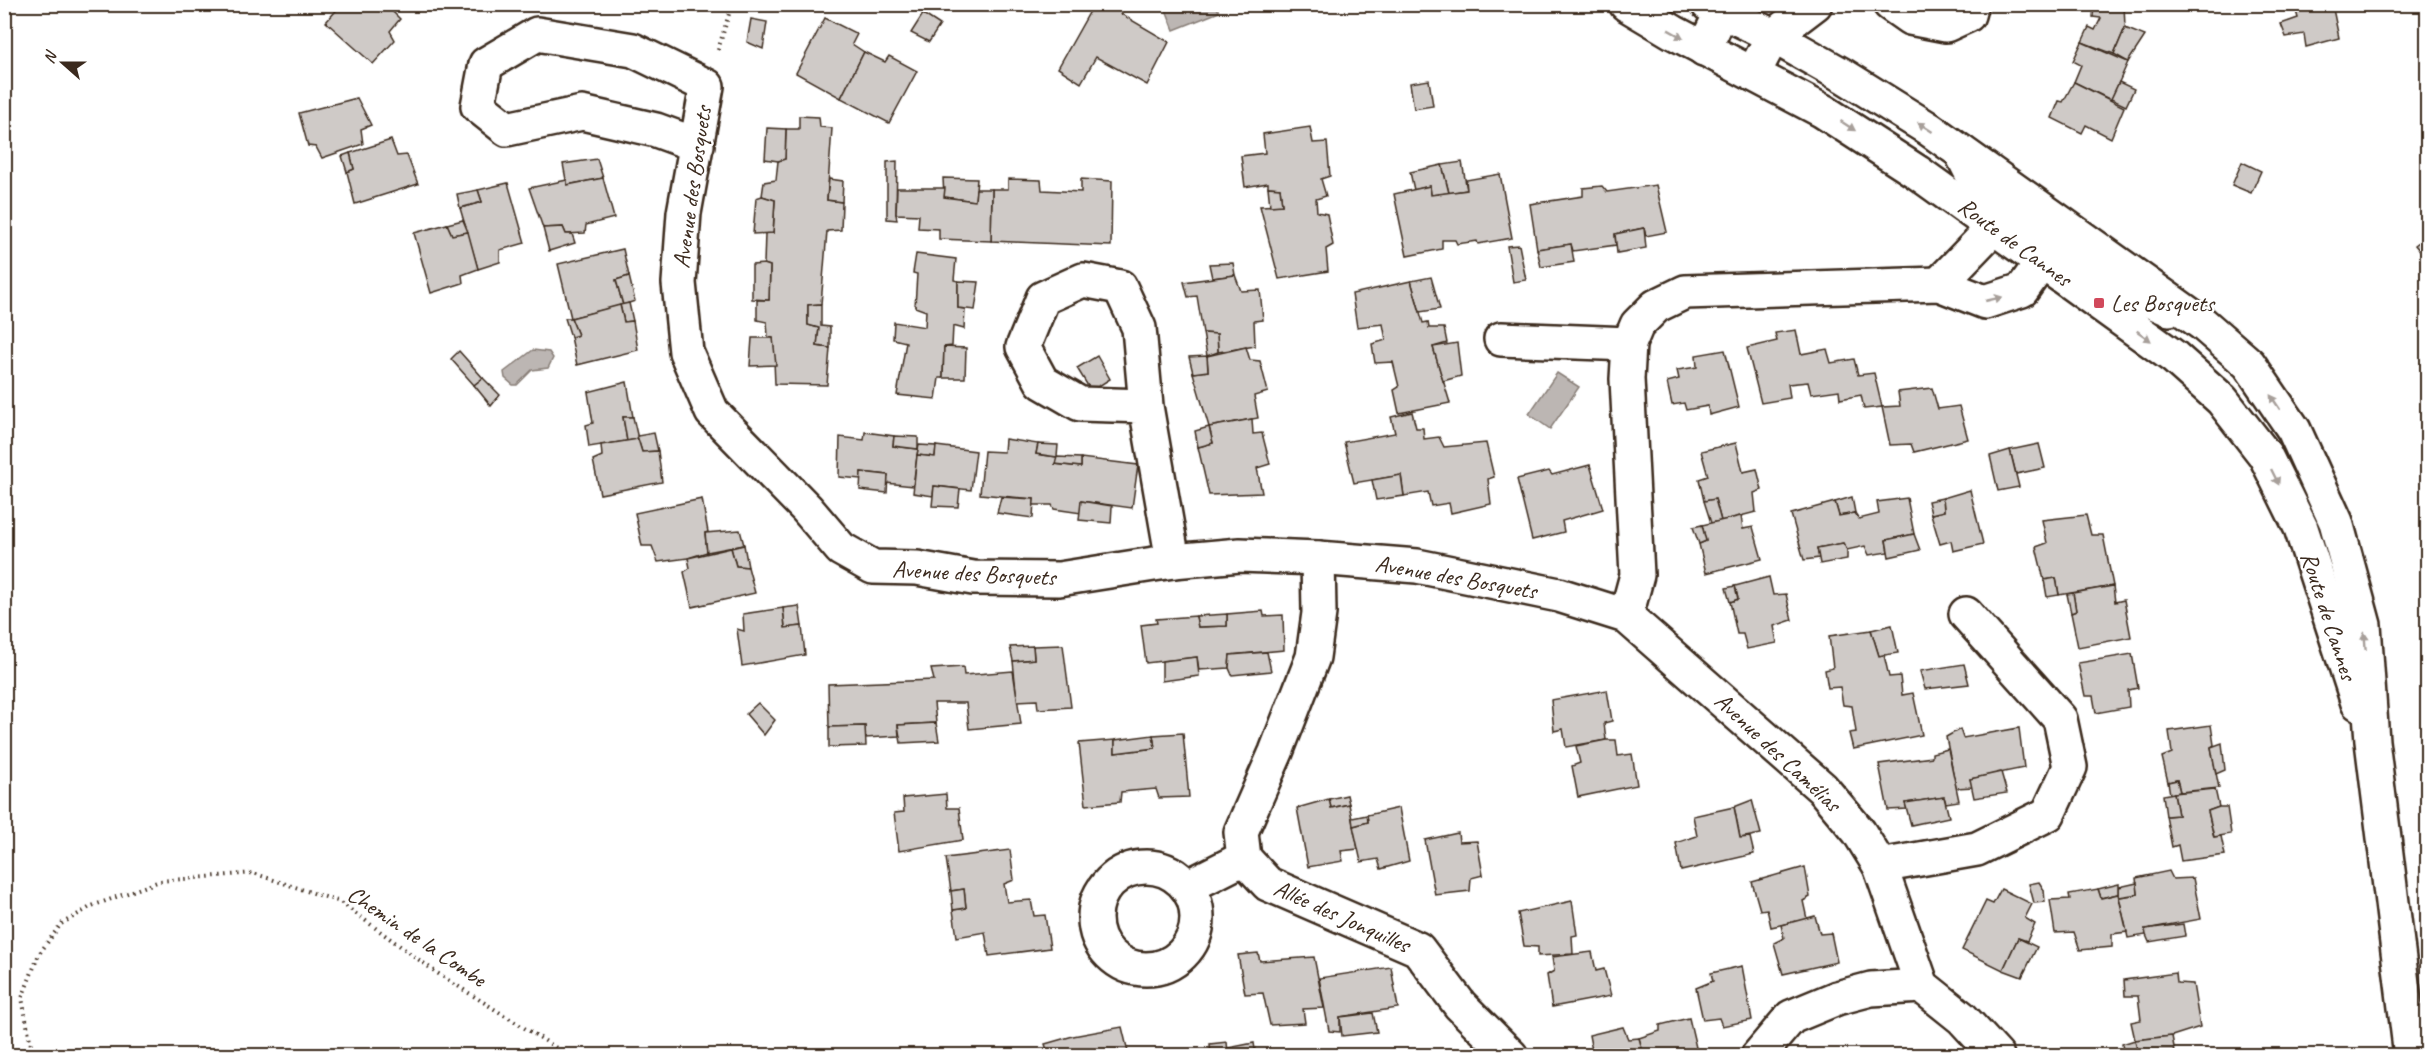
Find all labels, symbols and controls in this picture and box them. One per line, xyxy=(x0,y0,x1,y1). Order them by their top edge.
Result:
one-way arrow xyxy=(1668,29,1685,39)
north arrow xyxy=(33,33,93,93)
text: N xyxy=(39,47,62,66)
street label: Avenue des Bosquets xyxy=(666,102,718,270)
one-way arrow xyxy=(1839,121,1856,132)
one-way arrow xyxy=(1918,121,1934,133)
street label: Route de Cannes xyxy=(1952,191,2079,294)
place label: Les Bosquets xyxy=(2111,288,2216,318)
one-way arrow xyxy=(1985,294,2004,303)
marker: Les Bosquets xyxy=(2092,296,2106,310)
one-way arrow xyxy=(2136,330,2152,342)
one-way arrow xyxy=(2269,394,2281,410)
one-way arrow xyxy=(2271,468,2280,485)
street label: Avenue des Bosquets xyxy=(1373,548,1541,606)
street label: Route de Cannes xyxy=(2294,548,2364,686)
street label: Avenue des Bosquets xyxy=(892,554,1058,592)
one-way arrow xyxy=(2360,631,2370,650)
street label: Avenue des Camélias xyxy=(1709,686,1849,819)
street label: Allée des Jonquilles xyxy=(1269,873,1417,960)
street label: Chemin de la Combe xyxy=(342,879,494,995)

